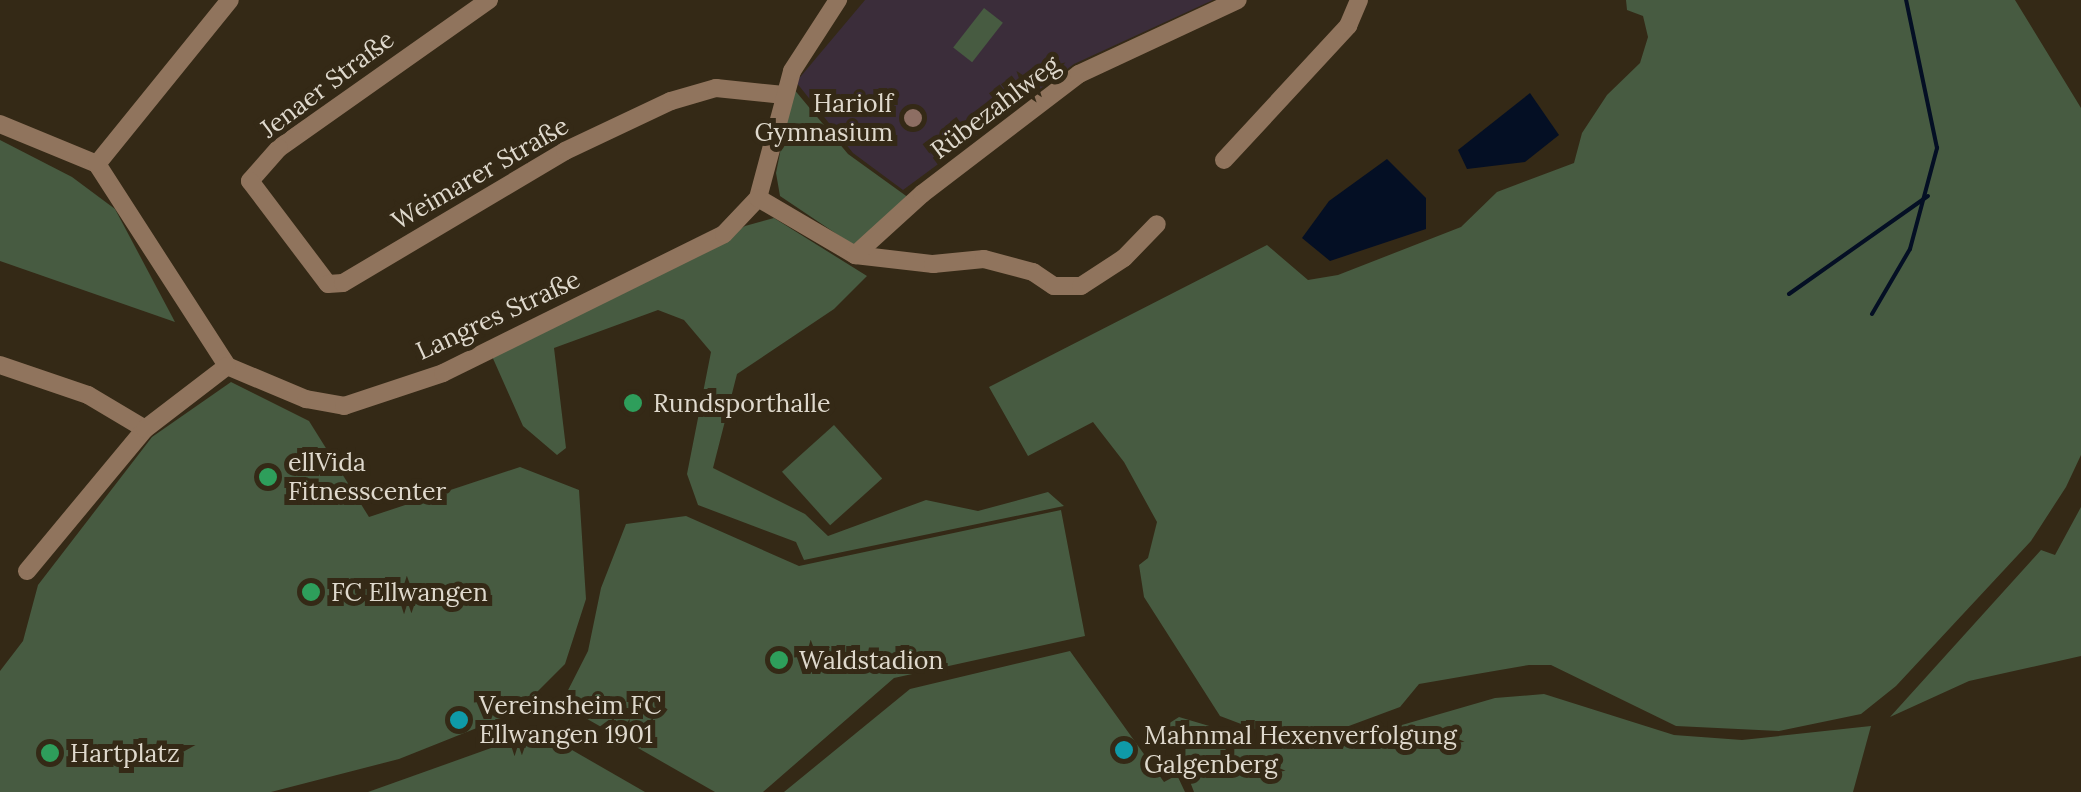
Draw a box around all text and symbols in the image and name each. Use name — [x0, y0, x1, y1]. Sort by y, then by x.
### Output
street label: Jenaer Straße — [254, 24, 400, 144]
street label: Rübezahlweg — [925, 49, 1065, 165]
place label: Hariolf Gymnasium — [754, 89, 893, 148]
marker: Hariolf Gymnasium — [902, 107, 924, 129]
street label: Weimarer Straße — [386, 110, 574, 236]
street label: Langres Straße — [411, 264, 585, 366]
place label: Rundsporthalle — [653, 388, 831, 418]
marker: Rundsporthalle — [622, 392, 644, 414]
place label: ellVida Fitnesscenter — [288, 448, 446, 507]
marker: ellVida Fitnesscenter — [257, 466, 279, 488]
place label: FC Ellwangen — [331, 577, 488, 607]
marker: FC Ellwangen — [300, 581, 322, 603]
place label: Waldstadion — [799, 645, 943, 675]
marker: Waldstadion — [768, 649, 790, 671]
place label: Vereinsheim FC Ellwangen 1901 — [479, 691, 661, 750]
marker: Vereinsheim FC Ellwangen 1901 — [448, 709, 470, 731]
place label: Mahnmal Hexenverfolgung Galgenberg — [1144, 721, 1457, 780]
place label: Hartplatz — [70, 738, 180, 768]
marker: Mahnmal Hexenverfolgung Galgenberg — [1113, 739, 1135, 761]
marker: Hartplatz — [39, 742, 61, 764]

